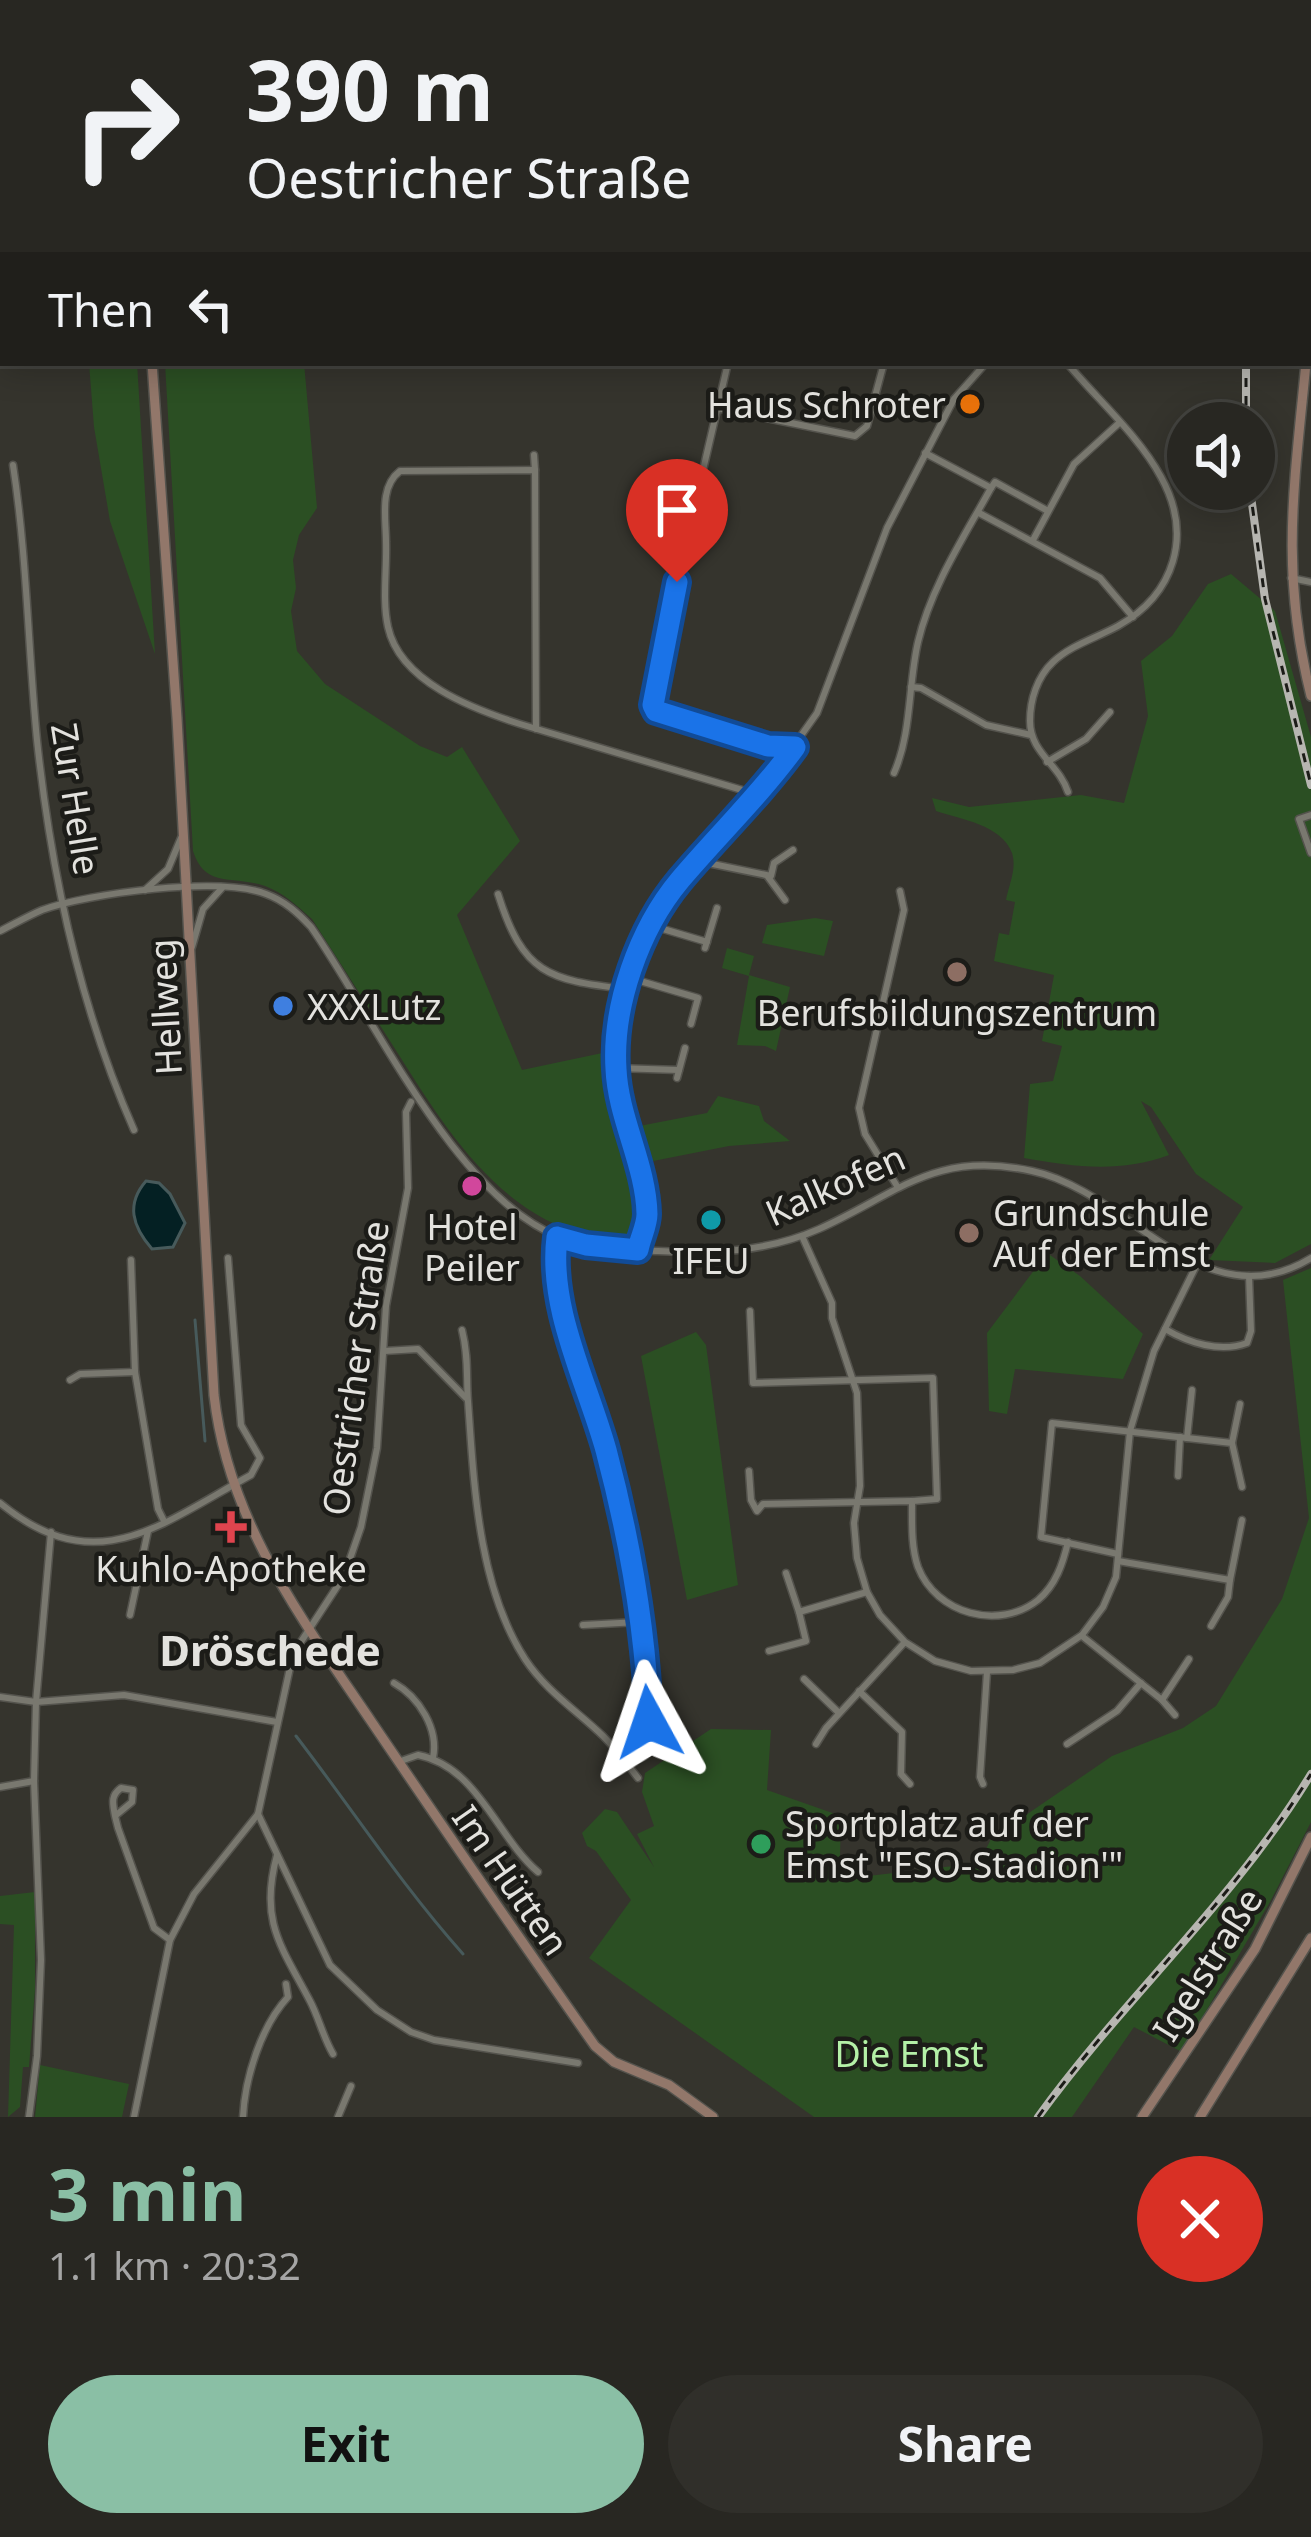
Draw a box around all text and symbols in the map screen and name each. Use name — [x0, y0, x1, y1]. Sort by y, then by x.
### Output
text: 390 m — [246, 31, 494, 146]
icon: right — [48, 48, 204, 204]
text: Oestricher Straße — [246, 140, 692, 214]
icon: left — [178, 276, 244, 342]
text: Then — [48, 279, 154, 340]
place label: Haus Schroter — [707, 380, 946, 429]
marker: Haus Schroter — [957, 391, 983, 417]
map controls — [1167, 402, 1275, 510]
button: sound — [1167, 402, 1275, 510]
pin — [626, 459, 728, 582]
icon: arrive — [644, 477, 710, 543]
street label: Zur Helle — [40, 720, 112, 878]
street label: Hellweg — [137, 938, 193, 1076]
marker: Berufsbildungszentrum — [944, 959, 970, 985]
place label: XXXLutz — [307, 982, 441, 1031]
place label: Berufsbildungszentrum — [757, 988, 1157, 1037]
marker: XXXLutz — [270, 993, 296, 1019]
street label: Kalkofen — [758, 1133, 912, 1237]
marker: Hotel Peiler — [459, 1173, 485, 1199]
place label: Grundschule Auf der Emst — [993, 1188, 1211, 1278]
place label: Hotel Peiler — [424, 1202, 520, 1292]
marker: IFEU — [698, 1207, 724, 1233]
street label: Oestricher Straße — [310, 1218, 400, 1518]
marker: Grundschule Auf der Emst — [956, 1220, 982, 1246]
place label: IFEU — [672, 1236, 750, 1285]
marker: Kuhlo-Apotheke — [218, 1514, 244, 1540]
place label: Kuhlo-Apotheke — [95, 1544, 367, 1593]
district label: Dröschede — [159, 1621, 381, 1678]
position arrow — [586, 1659, 712, 1785]
street label: Im Hütten — [441, 1795, 581, 1965]
place label: Sportplatz auf der Emst "ESO-Stadion'" — [785, 1799, 1123, 1889]
marker: Sportplatz auf der Emst "ESO-Stadion'" — [748, 1831, 774, 1857]
street label: Igelstraße — [1141, 1878, 1273, 2050]
park label: Die Emst — [834, 2029, 984, 2078]
text: 3 min — [48, 2144, 246, 2242]
button: close — [1137, 2156, 1263, 2282]
text: 1.1 km · 20:32 — [48, 2238, 301, 2291]
button: Exit — [48, 2375, 644, 2513]
button: Share — [668, 2375, 1263, 2513]

